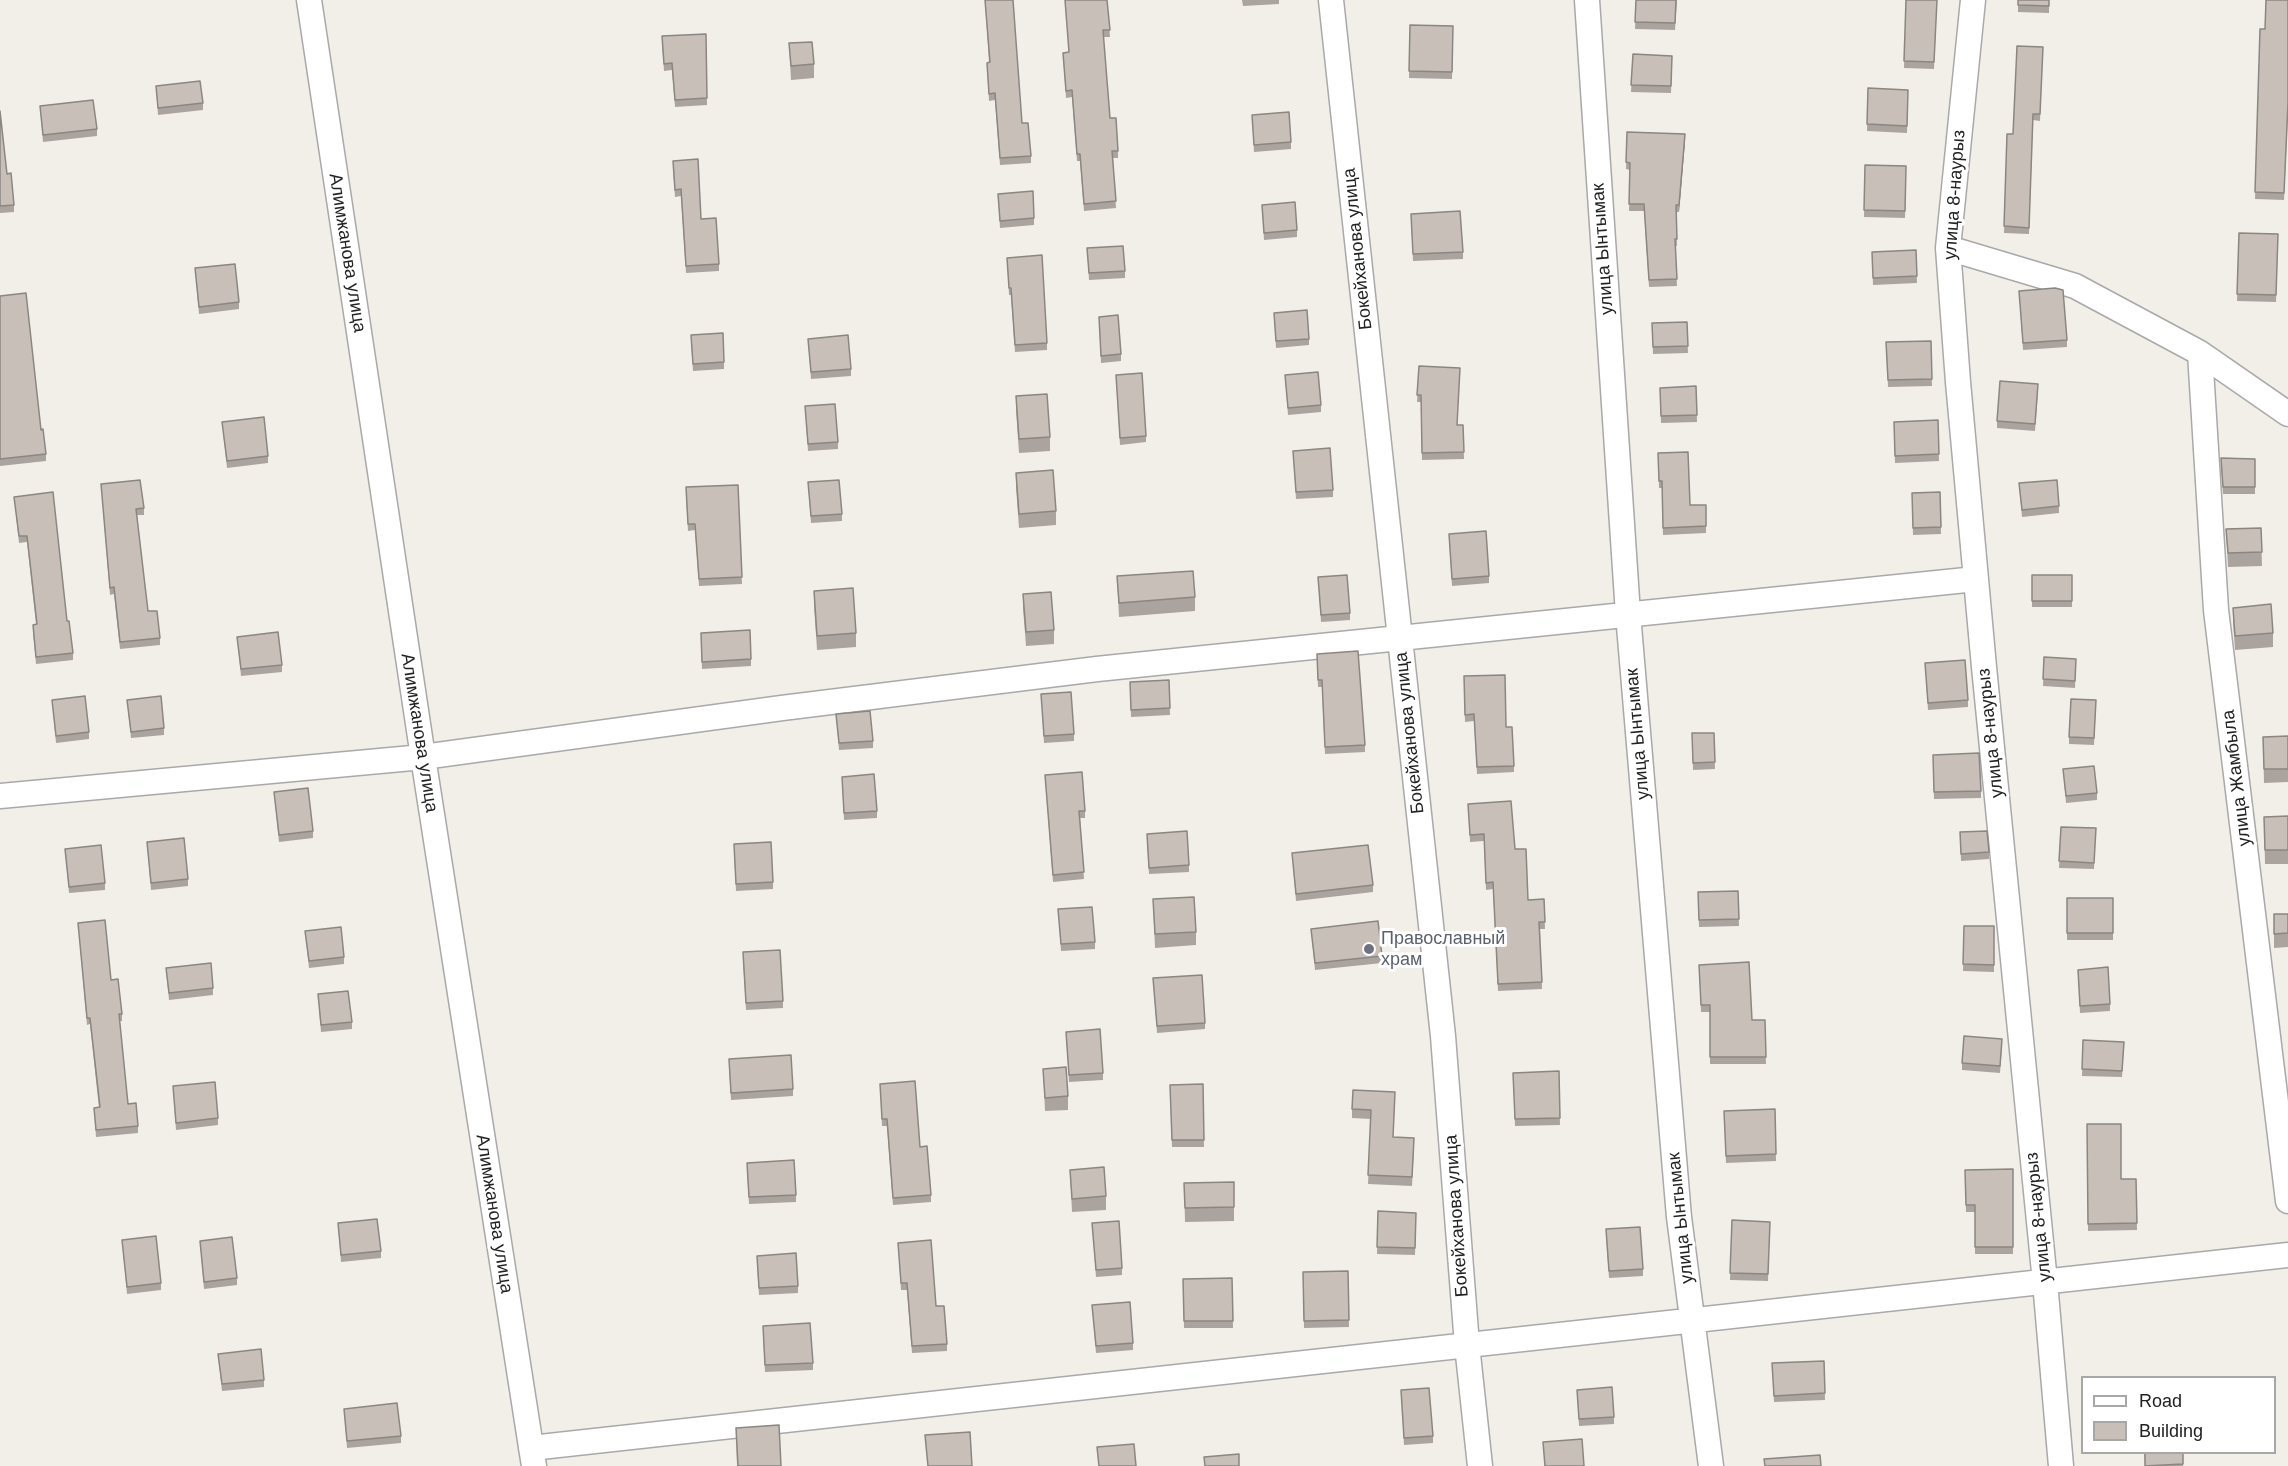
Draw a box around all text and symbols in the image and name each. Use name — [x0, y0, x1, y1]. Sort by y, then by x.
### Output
street label: улица 8-наурыз — [1940, 129, 1970, 261]
street label: Бокейханова улица — [1339, 167, 1377, 331]
street label: Алимжанова улица — [324, 172, 370, 334]
street label: улица Ынтымак — [1588, 183, 1618, 315]
street label: Бокейханова улица — [1391, 651, 1429, 815]
street label: Алимжанова улица — [396, 652, 442, 814]
street label: улица Ынтымак — [1621, 667, 1655, 801]
street label: улица 8-наурыз — [1973, 667, 2009, 799]
street label: улица Жамбыла — [2218, 709, 2256, 847]
place label: Православный храм — [1381, 928, 1505, 970]
marker: Православный храм — [1362, 942, 1376, 956]
street label: Алимжанова улица — [471, 1133, 517, 1295]
street label: Бокейханова улица — [1441, 1134, 1473, 1298]
street label: улица Ынтымак — [1663, 1151, 1699, 1285]
street label: улица 8-наурыз — [2021, 1151, 2057, 1283]
legend — [2081, 1376, 2276, 1454]
text: Road — [2139, 1391, 2182, 1411]
text: Building — [2139, 1421, 2203, 1441]

